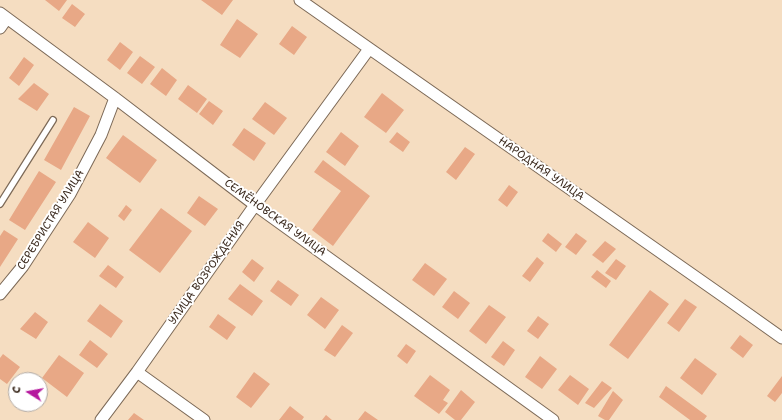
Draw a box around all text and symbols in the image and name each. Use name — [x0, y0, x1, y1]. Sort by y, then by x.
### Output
street label: НАРОДНАЯ УЛИЦА — [496, 134, 586, 204]
street label: СЕРЕБРИСТАЯ УЛИЦА — [15, 168, 87, 272]
street label: СЕМЁНОВСКАЯ УЛИЦА — [222, 177, 328, 259]
street label: УЛИЦА ВОЗРОЖДЕНИЯ — [166, 219, 248, 327]
north arrow — [8, 372, 48, 412]
text: С — [9, 385, 25, 395]

